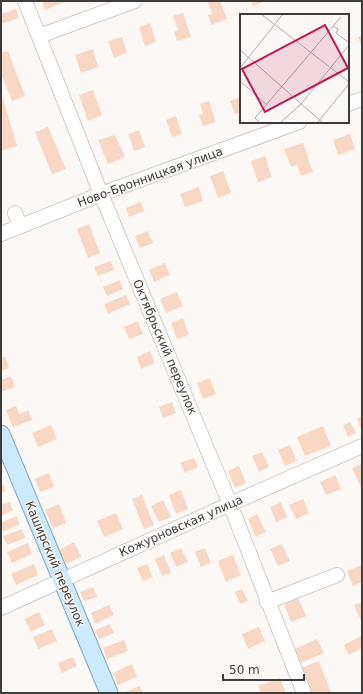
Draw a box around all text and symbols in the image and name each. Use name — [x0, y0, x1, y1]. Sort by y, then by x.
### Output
inset map — [240, 14, 349, 123]
street label: Ново-Бронницкая улица — [75, 144, 225, 210]
street label: Октябрьский переулок — [130, 277, 200, 417]
street label: Кожурновская улица — [117, 492, 245, 560]
street label: Каширский переулок — [22, 499, 88, 629]
scale bar — [223, 656, 304, 682]
text: 50 m — [229, 663, 260, 677]

